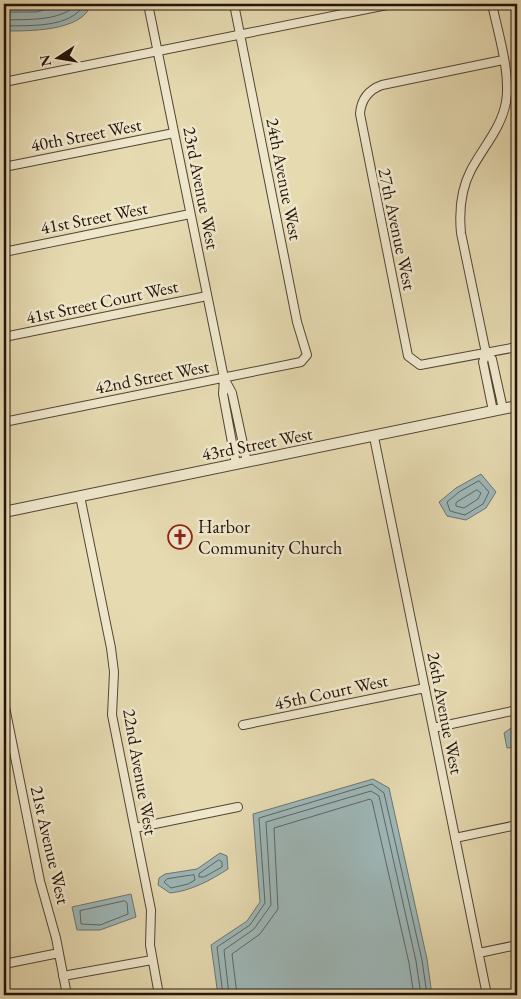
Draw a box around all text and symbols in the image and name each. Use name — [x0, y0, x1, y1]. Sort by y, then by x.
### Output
north arrow — [32, 32, 82, 82]
text: N — [35, 53, 55, 68]
street label: 40th Street West — [29, 112, 143, 156]
street label: 24th Avenue West — [261, 116, 308, 242]
street label: 23rd Avenue West — [178, 125, 225, 252]
street label: 27th Avenue West — [373, 166, 422, 292]
street label: 41st Street West — [38, 196, 150, 239]
street label: 41st Street Court West — [24, 274, 180, 329]
street label: 42nd Street West — [93, 354, 211, 399]
street label: 43rd Street West — [200, 421, 315, 466]
place label: Harbor Community Church — [198, 515, 342, 559]
church icon: Harbor Community Church — [167, 524, 193, 550]
street label: 26th Avenue West — [422, 650, 469, 776]
street label: 45th Court West — [272, 668, 390, 715]
street label: 22nd Avenue West — [118, 707, 163, 837]
street label: 21st Avenue West — [26, 783, 75, 907]

